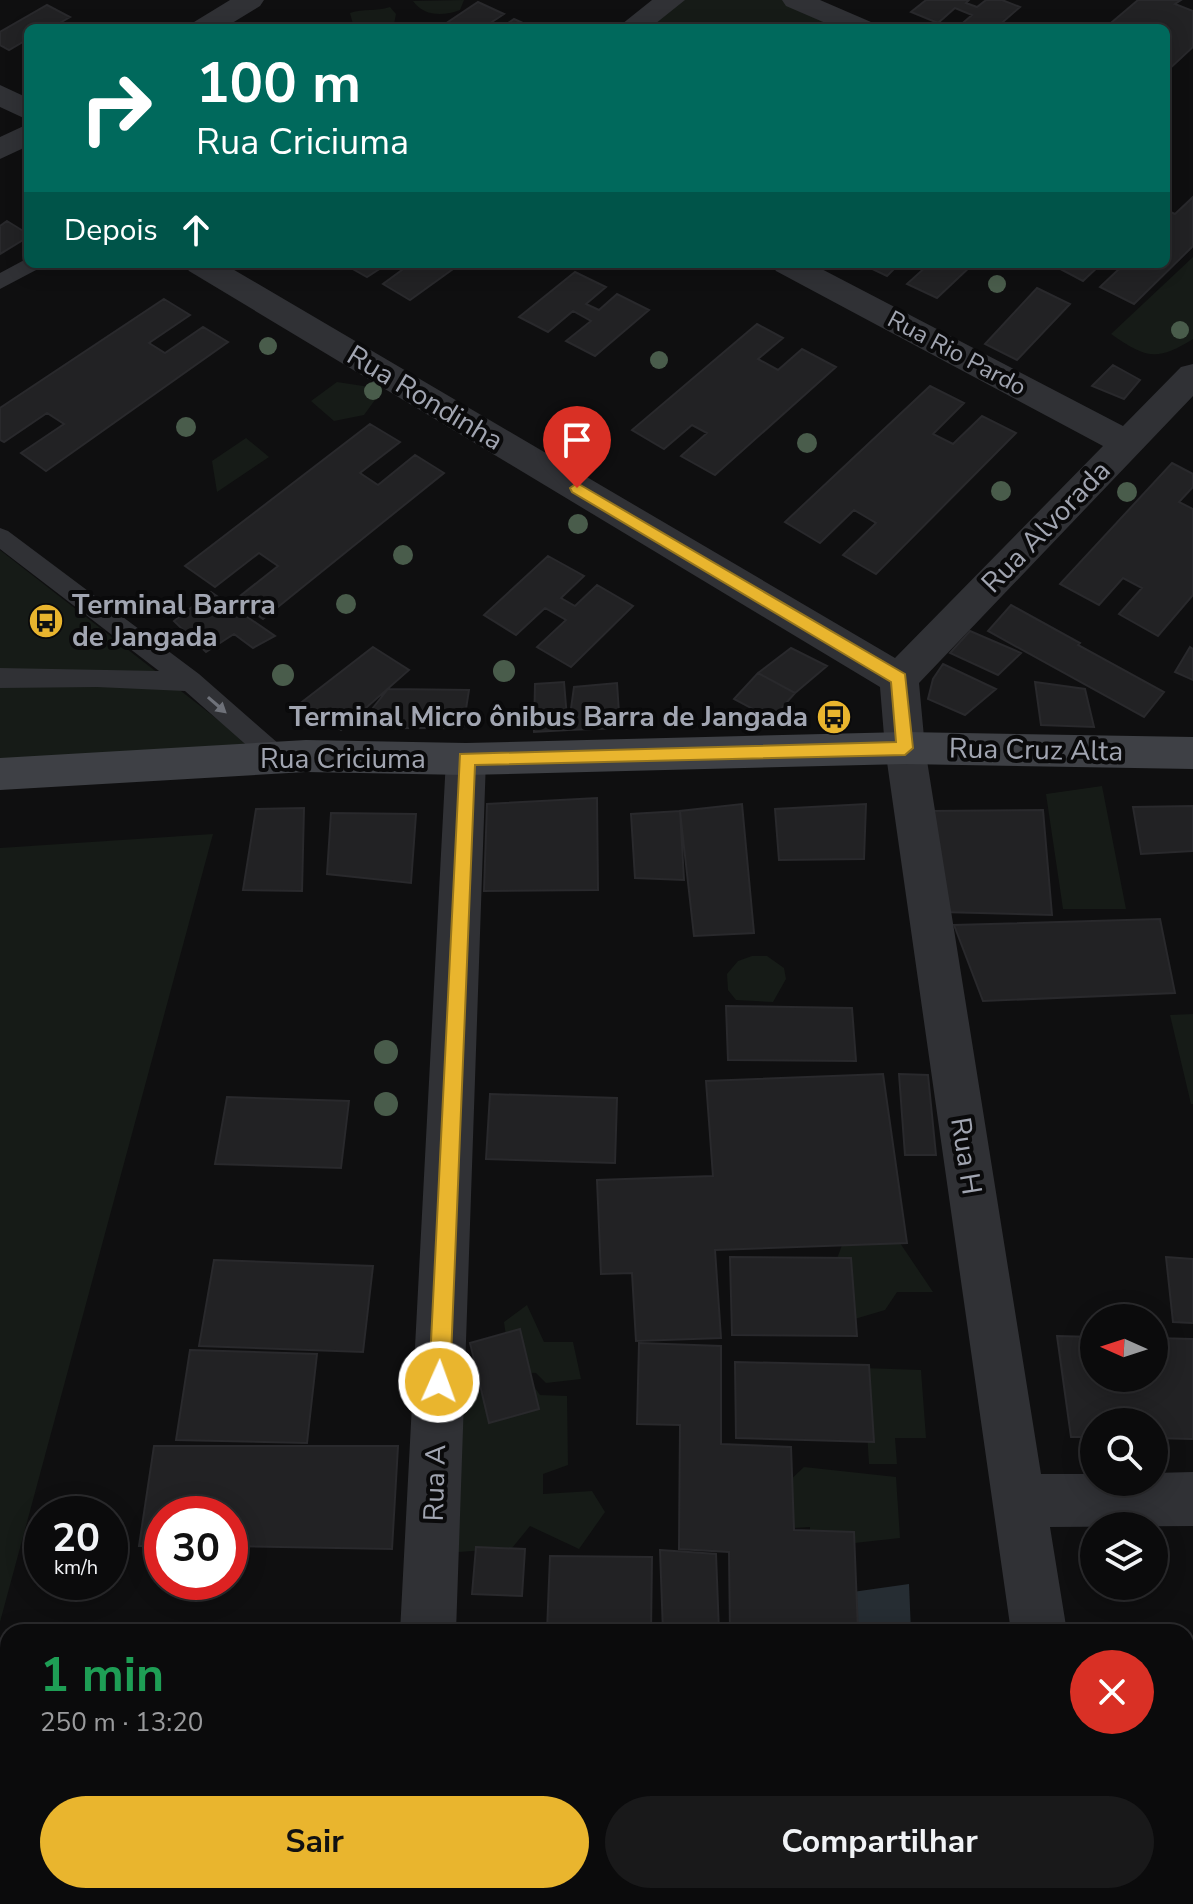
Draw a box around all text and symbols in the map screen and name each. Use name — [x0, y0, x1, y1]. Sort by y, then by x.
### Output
text: 100 m — [196, 45, 361, 122]
icon: right — [64, 56, 168, 160]
text: Rua Criciuma — [196, 118, 409, 167]
icon: ahead — [174, 208, 218, 252]
text: Depois — [64, 210, 158, 251]
street label: Rua Rio Pardo — [882, 303, 1032, 403]
street label: Rua Rondinha — [340, 336, 510, 460]
pin — [543, 406, 611, 488]
icon: arrive — [555, 418, 599, 462]
street label: Rua Alvorada — [973, 452, 1119, 602]
place label: Terminal Barrra de Jangada — [72, 586, 276, 656]
bus stop icon: Terminal Barrra de Jangada — [27, 602, 65, 640]
one-way arrow — [206, 696, 226, 713]
place label: Terminal Micro ônibus Barra de Jangada — [289, 698, 808, 736]
bus stop icon: Terminal Micro ônibus Barra de Jangada — [815, 698, 853, 736]
street label: Rua Cruz Alta — [949, 729, 1123, 771]
street label: Rua Criciuma — [260, 740, 426, 778]
street label: Rua H — [941, 1115, 991, 1197]
north arrow — [1080, 1304, 1168, 1392]
map controls — [1080, 1304, 1168, 1600]
position arrow — [397, 1340, 481, 1424]
button: search — [1080, 1408, 1168, 1496]
street label: Rua A — [415, 1444, 455, 1522]
speed limit sign: 30 — [144, 1496, 248, 1600]
text: 20 — [52, 1511, 100, 1565]
button: layers — [1080, 1512, 1168, 1600]
text: km/h — [54, 1554, 98, 1581]
text: 1 min — [40, 1642, 164, 1708]
button: close — [1070, 1650, 1154, 1734]
text: 250 m · 13:20 — [40, 1705, 203, 1740]
button: Sair — [40, 1796, 589, 1888]
button: Compartilhar — [605, 1796, 1154, 1888]

